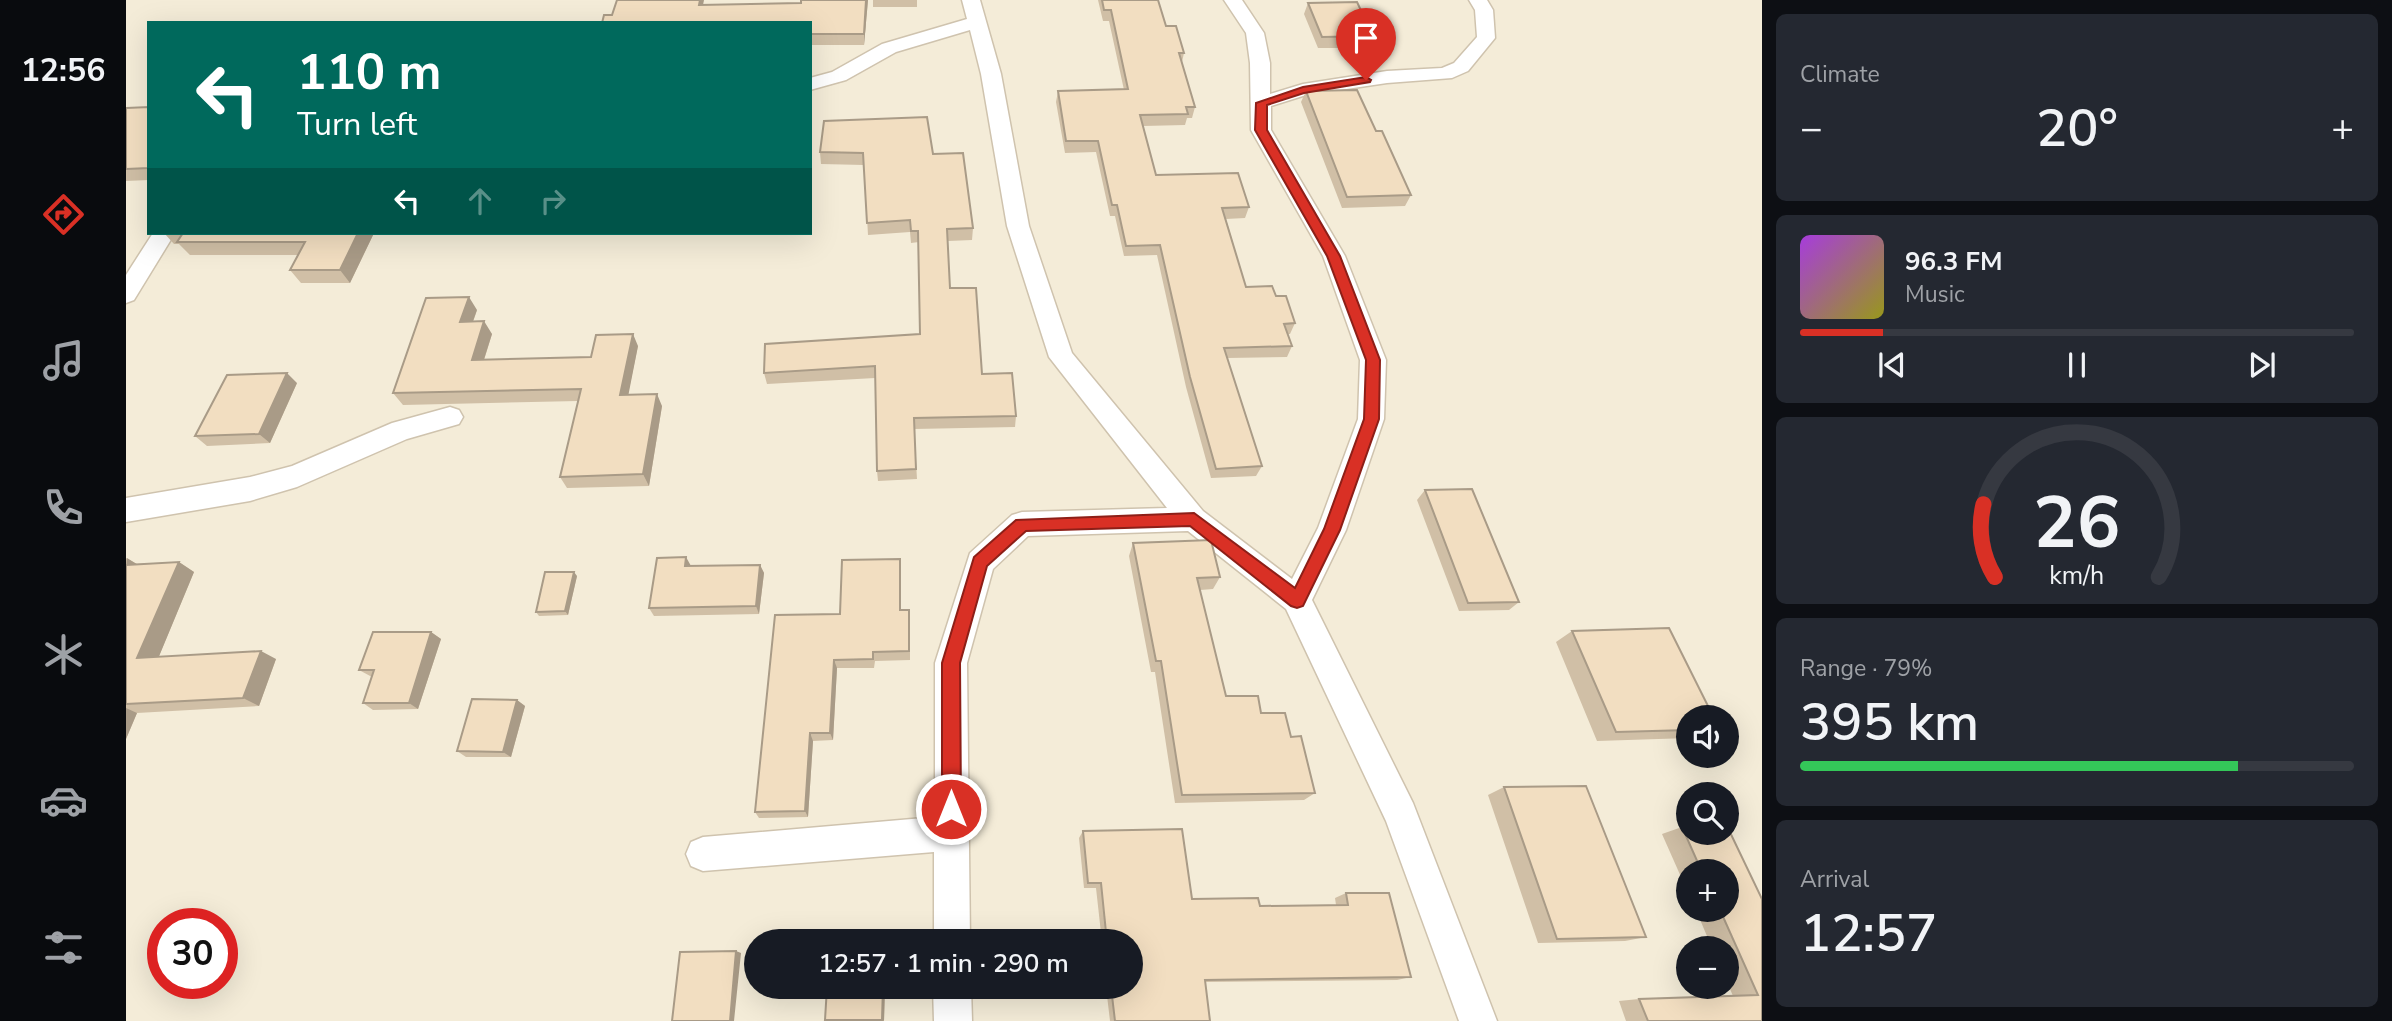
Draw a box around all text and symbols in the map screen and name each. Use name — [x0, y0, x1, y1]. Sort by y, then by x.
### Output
pin — [1336, 8, 1396, 80]
icon: arrive — [1347, 19, 1385, 57]
text: 110 m — [297, 39, 441, 106]
text: 12:56 — [21, 49, 105, 92]
icon: left — [182, 49, 273, 140]
text: Climate — [1800, 59, 1880, 90]
text: 20° — [2036, 93, 2118, 164]
text: Turn left — [297, 103, 417, 146]
text: − — [1800, 103, 1823, 154]
text: + — [2331, 103, 2354, 154]
icon: left — [388, 182, 426, 220]
icon: ahead — [461, 182, 499, 220]
icon: right — [534, 182, 572, 220]
icon: directions — [39, 190, 88, 239]
text: 96.3 FM — [1905, 244, 2002, 279]
text: Music — [1905, 279, 1965, 310]
icon: music — [39, 336, 88, 385]
icon: previous — [1873, 346, 1911, 384]
icon: pause — [2058, 346, 2096, 384]
icon: next — [2243, 346, 2281, 384]
text: 26 — [2033, 473, 2121, 573]
icon: phone — [39, 483, 88, 532]
text: km/h — [2049, 558, 2105, 592]
icon: climate — [39, 630, 88, 679]
text: Range · 79% — [1800, 653, 1932, 684]
text: 395 km — [1800, 687, 1979, 758]
map controls — [1676, 705, 1739, 999]
button: sound — [1676, 705, 1739, 768]
position arrow — [914, 772, 988, 846]
icon: car — [39, 776, 88, 825]
button: search — [1676, 782, 1739, 845]
button: + — [1676, 859, 1739, 922]
text: Arrival — [1800, 864, 1869, 895]
text: 12:57 — [1800, 898, 1937, 969]
speed limit sign: 30 — [147, 908, 238, 999]
icon: filters — [39, 923, 88, 972]
button: − — [1676, 936, 1739, 999]
text: 12:57 · 1 min · 290 m — [818, 946, 1069, 981]

